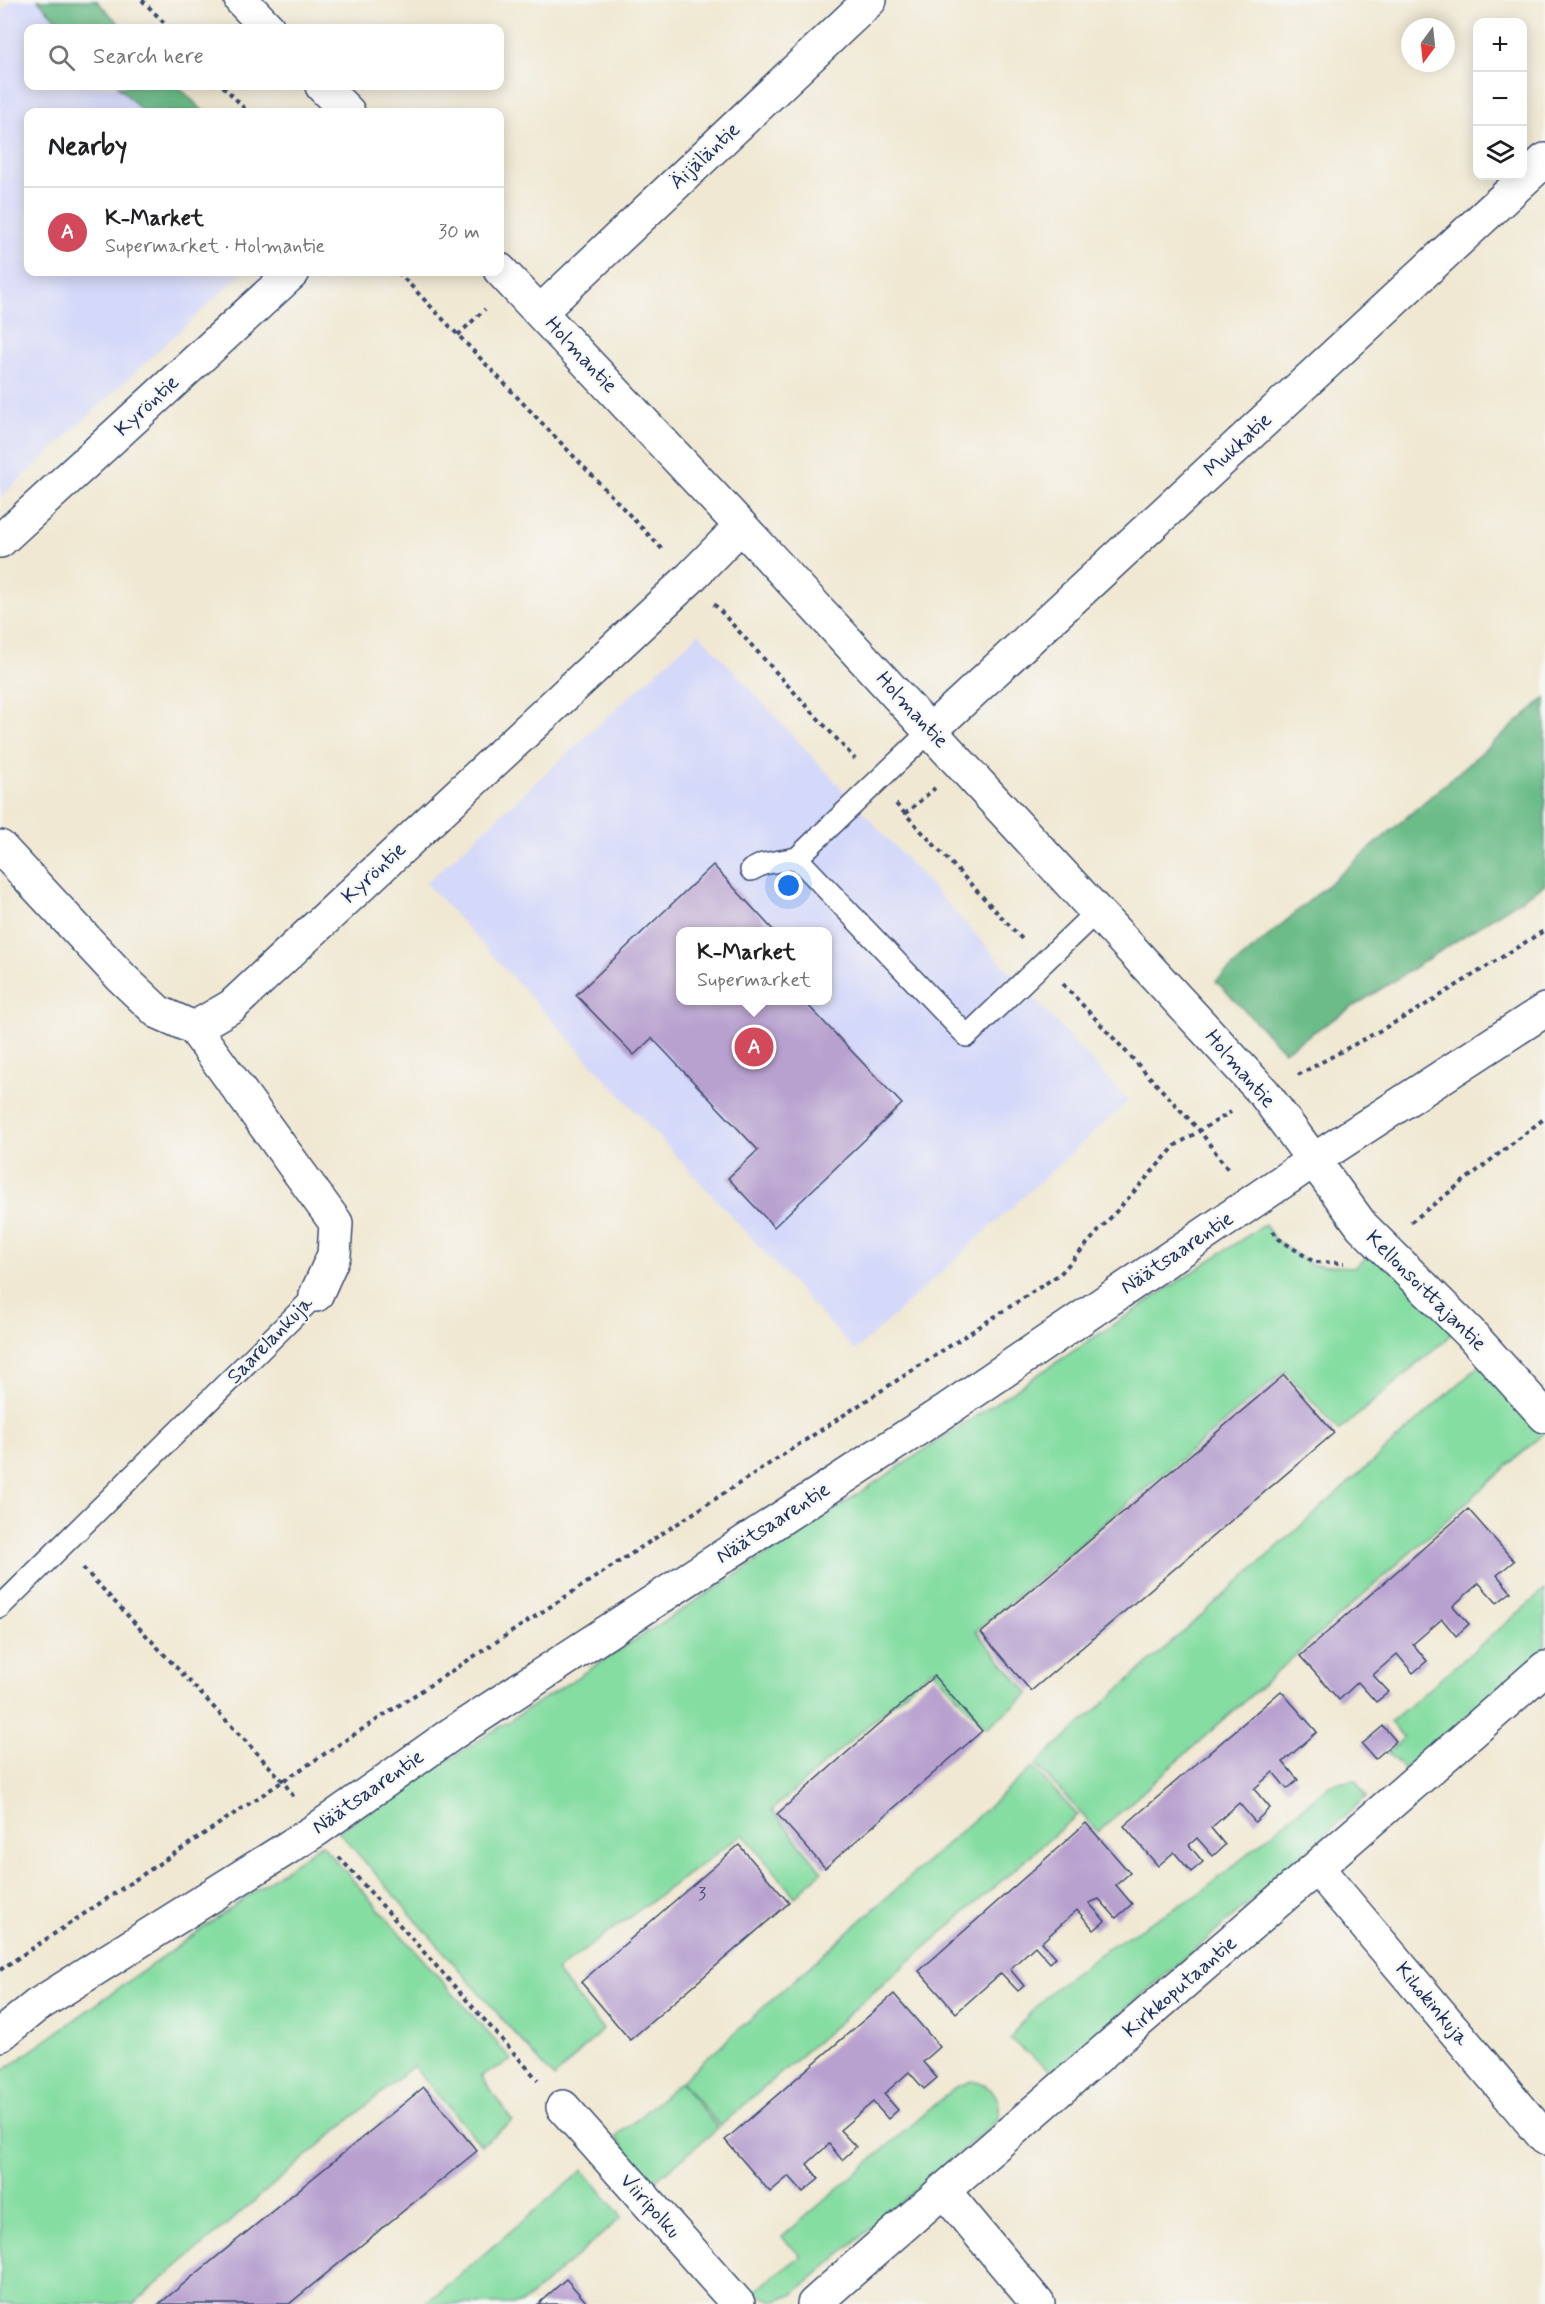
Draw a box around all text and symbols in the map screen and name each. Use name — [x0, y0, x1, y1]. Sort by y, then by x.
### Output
north arrow — [1401, 18, 1455, 72]
map controls — [1473, 18, 1527, 180]
button: + — [1473, 18, 1527, 72]
search box — [24, 24, 504, 90]
icon: search — [45, 41, 78, 74]
text: Search here — [93, 43, 204, 71]
button: − — [1473, 72, 1527, 126]
street label: Äijäläntie — [664, 116, 746, 196]
button: layers — [1473, 126, 1527, 180]
text: Nearby — [48, 130, 127, 164]
text: K-Market — [105, 205, 204, 233]
text: A — [61, 219, 74, 246]
text: 30 m — [438, 219, 480, 246]
text: Supermarket · Holmantie — [105, 233, 325, 260]
street label: Holmantie — [538, 311, 624, 399]
street label: Kyröntie — [109, 369, 185, 443]
street label: Mukkatie — [1198, 406, 1278, 484]
street label: Holmantie — [869, 666, 955, 754]
street label: Kyröntie — [336, 836, 412, 910]
your location — [774, 871, 803, 900]
popup — [676, 927, 832, 1005]
text: K-Market — [697, 939, 796, 967]
text: Supermarket — [697, 967, 811, 994]
pin: A — [734, 1024, 774, 1070]
street label: Holmantie — [1198, 1024, 1282, 1114]
street label: Näätsaarentie — [1115, 1205, 1239, 1301]
street label: Kellonsoittajantie — [1359, 1224, 1493, 1358]
street label: Saarelankuja — [221, 1289, 320, 1390]
street label: Näätsaarentie — [711, 1476, 835, 1570]
street label: Näätsaarentie — [306, 1743, 430, 1841]
house number: 3 — [698, 1882, 706, 1906]
street label: Kirkkoputaantie — [1117, 1930, 1243, 2044]
street label: Kihokinkuja — [1389, 1956, 1476, 2052]
street label: Viiripolku — [613, 2167, 687, 2245]

